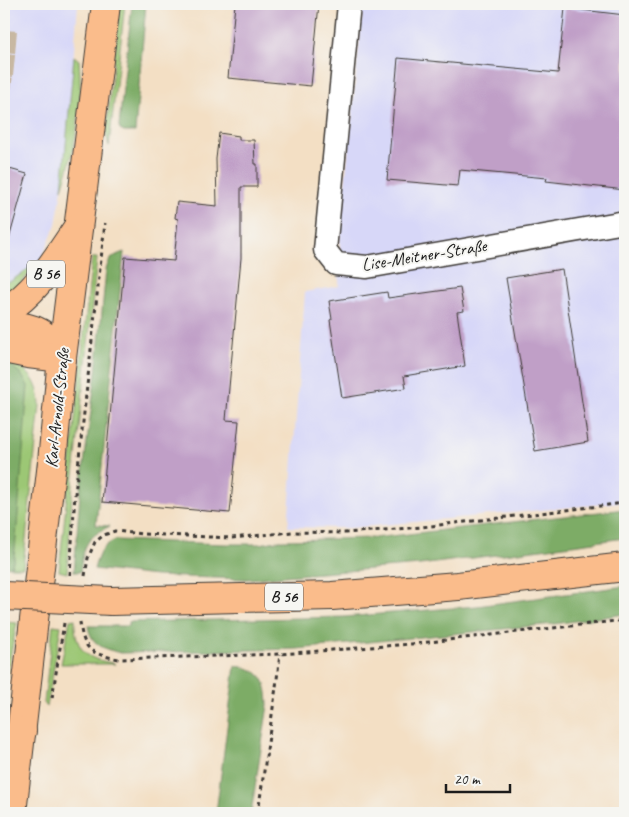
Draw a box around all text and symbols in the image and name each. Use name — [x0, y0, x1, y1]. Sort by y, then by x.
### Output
street label: Lise-Meitner-Straße — [360, 234, 489, 276]
road number: B 56 — [27, 260, 65, 288]
street label: Karl-Arnold-Straße — [40, 346, 74, 469]
road number: B 56 — [265, 584, 303, 610]
scale bar — [446, 762, 510, 794]
text: 20 m — [454, 770, 481, 789]

